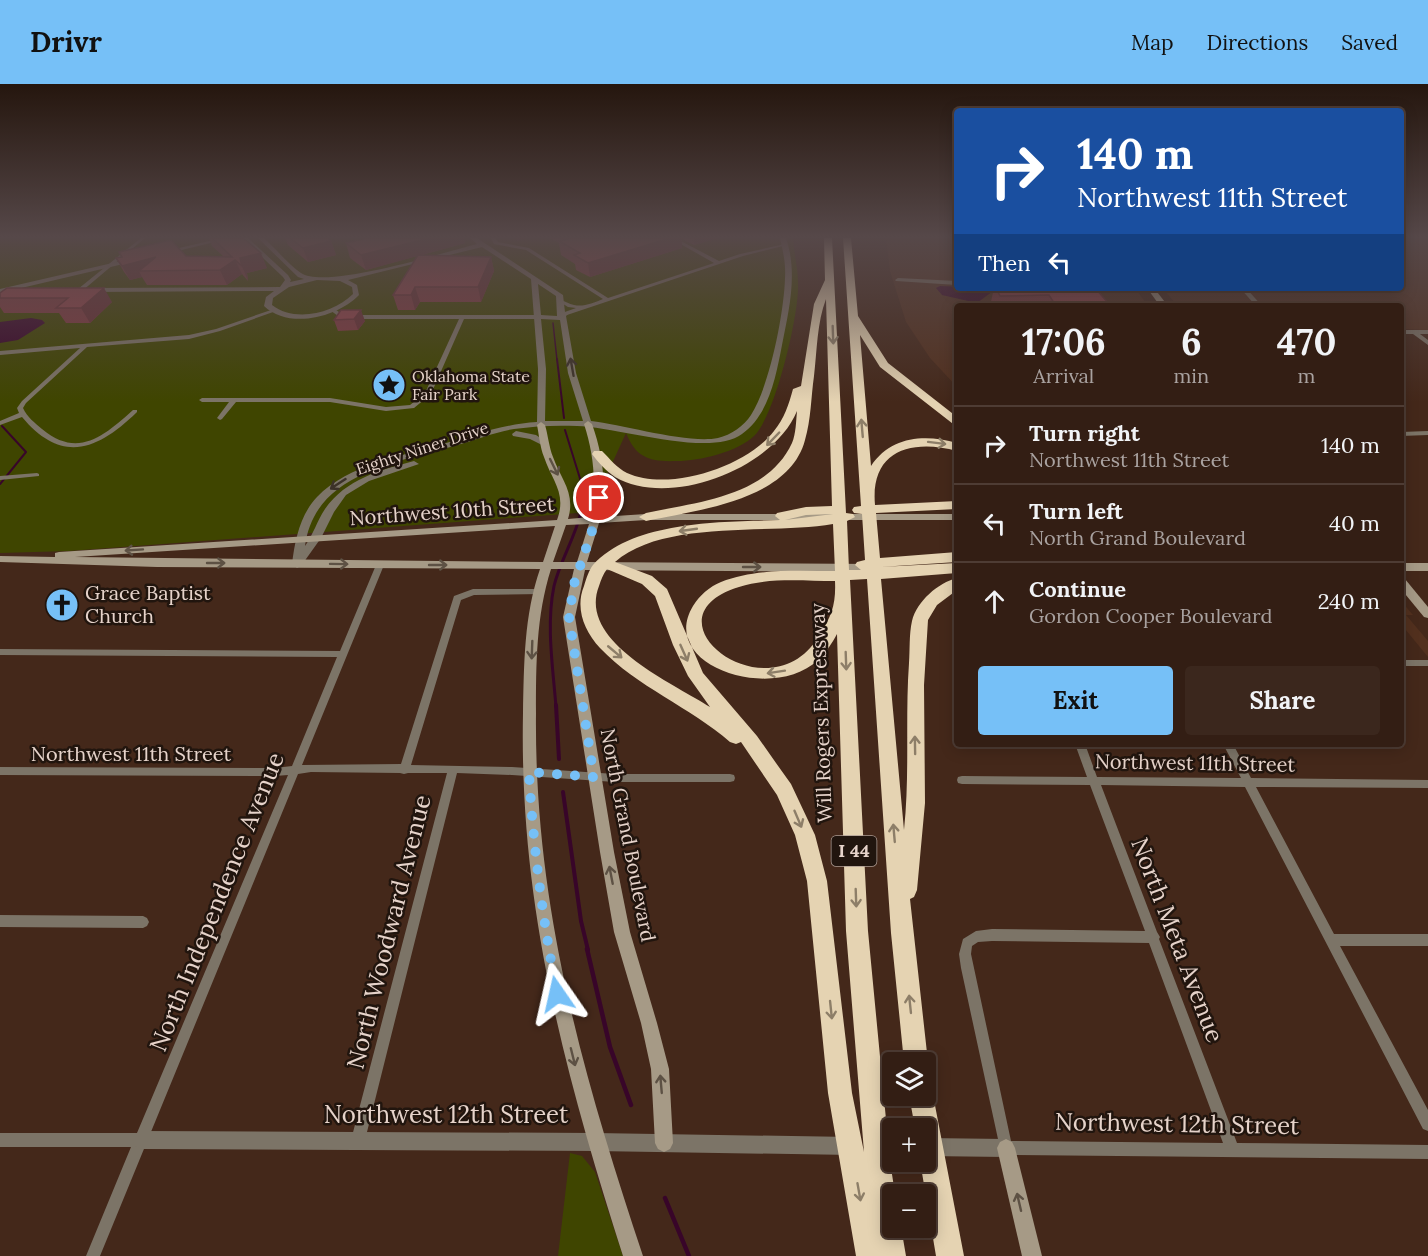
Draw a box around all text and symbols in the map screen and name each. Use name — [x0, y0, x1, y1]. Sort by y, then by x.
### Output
text: Drivr — [30, 24, 102, 60]
text: Map — [1131, 29, 1174, 56]
text: Directions — [1207, 29, 1308, 56]
text: Saved — [1341, 29, 1398, 56]
text: 140 m — [1077, 127, 1193, 181]
icon: right — [978, 132, 1056, 210]
text: Northwest 11th Street — [1077, 180, 1347, 214]
icon: left — [1043, 246, 1076, 279]
text: Then — [978, 249, 1031, 277]
text: 17:06 — [1022, 319, 1106, 365]
text: 6 — [1181, 319, 1202, 365]
text: 470 — [1277, 319, 1336, 365]
one-way arrow — [827, 324, 838, 344]
one-way arrow — [566, 358, 577, 378]
text: Arrival — [1033, 363, 1094, 388]
text: min — [1173, 363, 1209, 388]
text: m — [1298, 363, 1316, 388]
place label: Oklahoma State Fair Park — [412, 366, 530, 404]
place icon: Oklahoma State Fair Park — [371, 367, 407, 403]
street label: Eighty Niner Drive — [353, 417, 491, 479]
one-way arrow — [856, 418, 867, 438]
text: Turn right — [1029, 419, 1140, 447]
icon: right — [978, 429, 1011, 462]
one-way arrow — [766, 431, 780, 446]
text: 140 m — [1321, 431, 1380, 459]
one-way arrow — [927, 438, 947, 449]
text: Northwest 11th Street — [1029, 447, 1229, 472]
one-way arrow — [548, 458, 560, 476]
pin — [573, 472, 624, 523]
one-way arrow — [330, 478, 346, 490]
icon: arrive — [582, 481, 615, 514]
street label: Northwest 10th Street — [349, 491, 556, 530]
text: Turn left — [1029, 497, 1123, 525]
icon: left — [978, 507, 1011, 540]
text: 40 m — [1329, 509, 1380, 537]
one-way arrow — [679, 525, 699, 536]
text: North Grand Boulevard — [1029, 525, 1246, 550]
one-way arrow — [124, 545, 144, 556]
one-way arrow — [205, 557, 225, 569]
one-way arrow — [328, 558, 348, 570]
one-way arrow — [428, 559, 448, 571]
one-way arrow — [742, 561, 762, 573]
text: Continue — [1029, 575, 1126, 603]
place label: Grace Baptist Church — [85, 580, 211, 628]
icon: ahead — [978, 585, 1011, 618]
church icon: Grace Baptist Church — [44, 587, 80, 623]
text: 240 m — [1318, 587, 1380, 615]
street label: Will Rogers Expressway — [804, 602, 837, 823]
text: Gordon Cooper Boulevard — [1029, 603, 1273, 628]
one-way arrow — [526, 640, 537, 660]
one-way arrow — [679, 643, 690, 661]
one-way arrow — [607, 645, 623, 658]
one-way arrow — [841, 650, 852, 670]
one-way arrow — [767, 666, 786, 677]
button: Exit — [978, 666, 1173, 735]
button: Share — [1185, 666, 1380, 735]
street label: North Grand Boulevard — [596, 726, 661, 944]
one-way arrow — [909, 735, 920, 755]
street label: Northwest 11th Street — [31, 741, 231, 766]
street label: North Independence Avenue — [142, 748, 291, 1056]
street label: Northwest 11th Street — [1095, 748, 1296, 777]
street label: North Woodward Avenue — [339, 792, 438, 1072]
one-way arrow — [793, 809, 804, 828]
one-way arrow — [888, 823, 899, 843]
street label: North Meta Avenue — [1124, 833, 1231, 1047]
road number: I 44 — [832, 836, 876, 866]
one-way arrow — [605, 866, 616, 885]
one-way arrow — [850, 887, 861, 907]
position arrow — [525, 962, 589, 1026]
one-way arrow — [904, 994, 915, 1014]
one-way arrow — [826, 1000, 837, 1020]
one-way arrow — [568, 1047, 580, 1066]
map controls — [882, 1052, 936, 1238]
button: layers — [882, 1052, 936, 1106]
one-way arrow — [655, 1075, 666, 1095]
street label: Northwest 12th Street — [324, 1099, 569, 1130]
street label: Northwest 12th Street — [1055, 1106, 1300, 1141]
button: + — [882, 1118, 936, 1172]
one-way arrow — [853, 1182, 864, 1201]
button: − — [882, 1184, 936, 1238]
one-way arrow — [1012, 1193, 1024, 1212]

